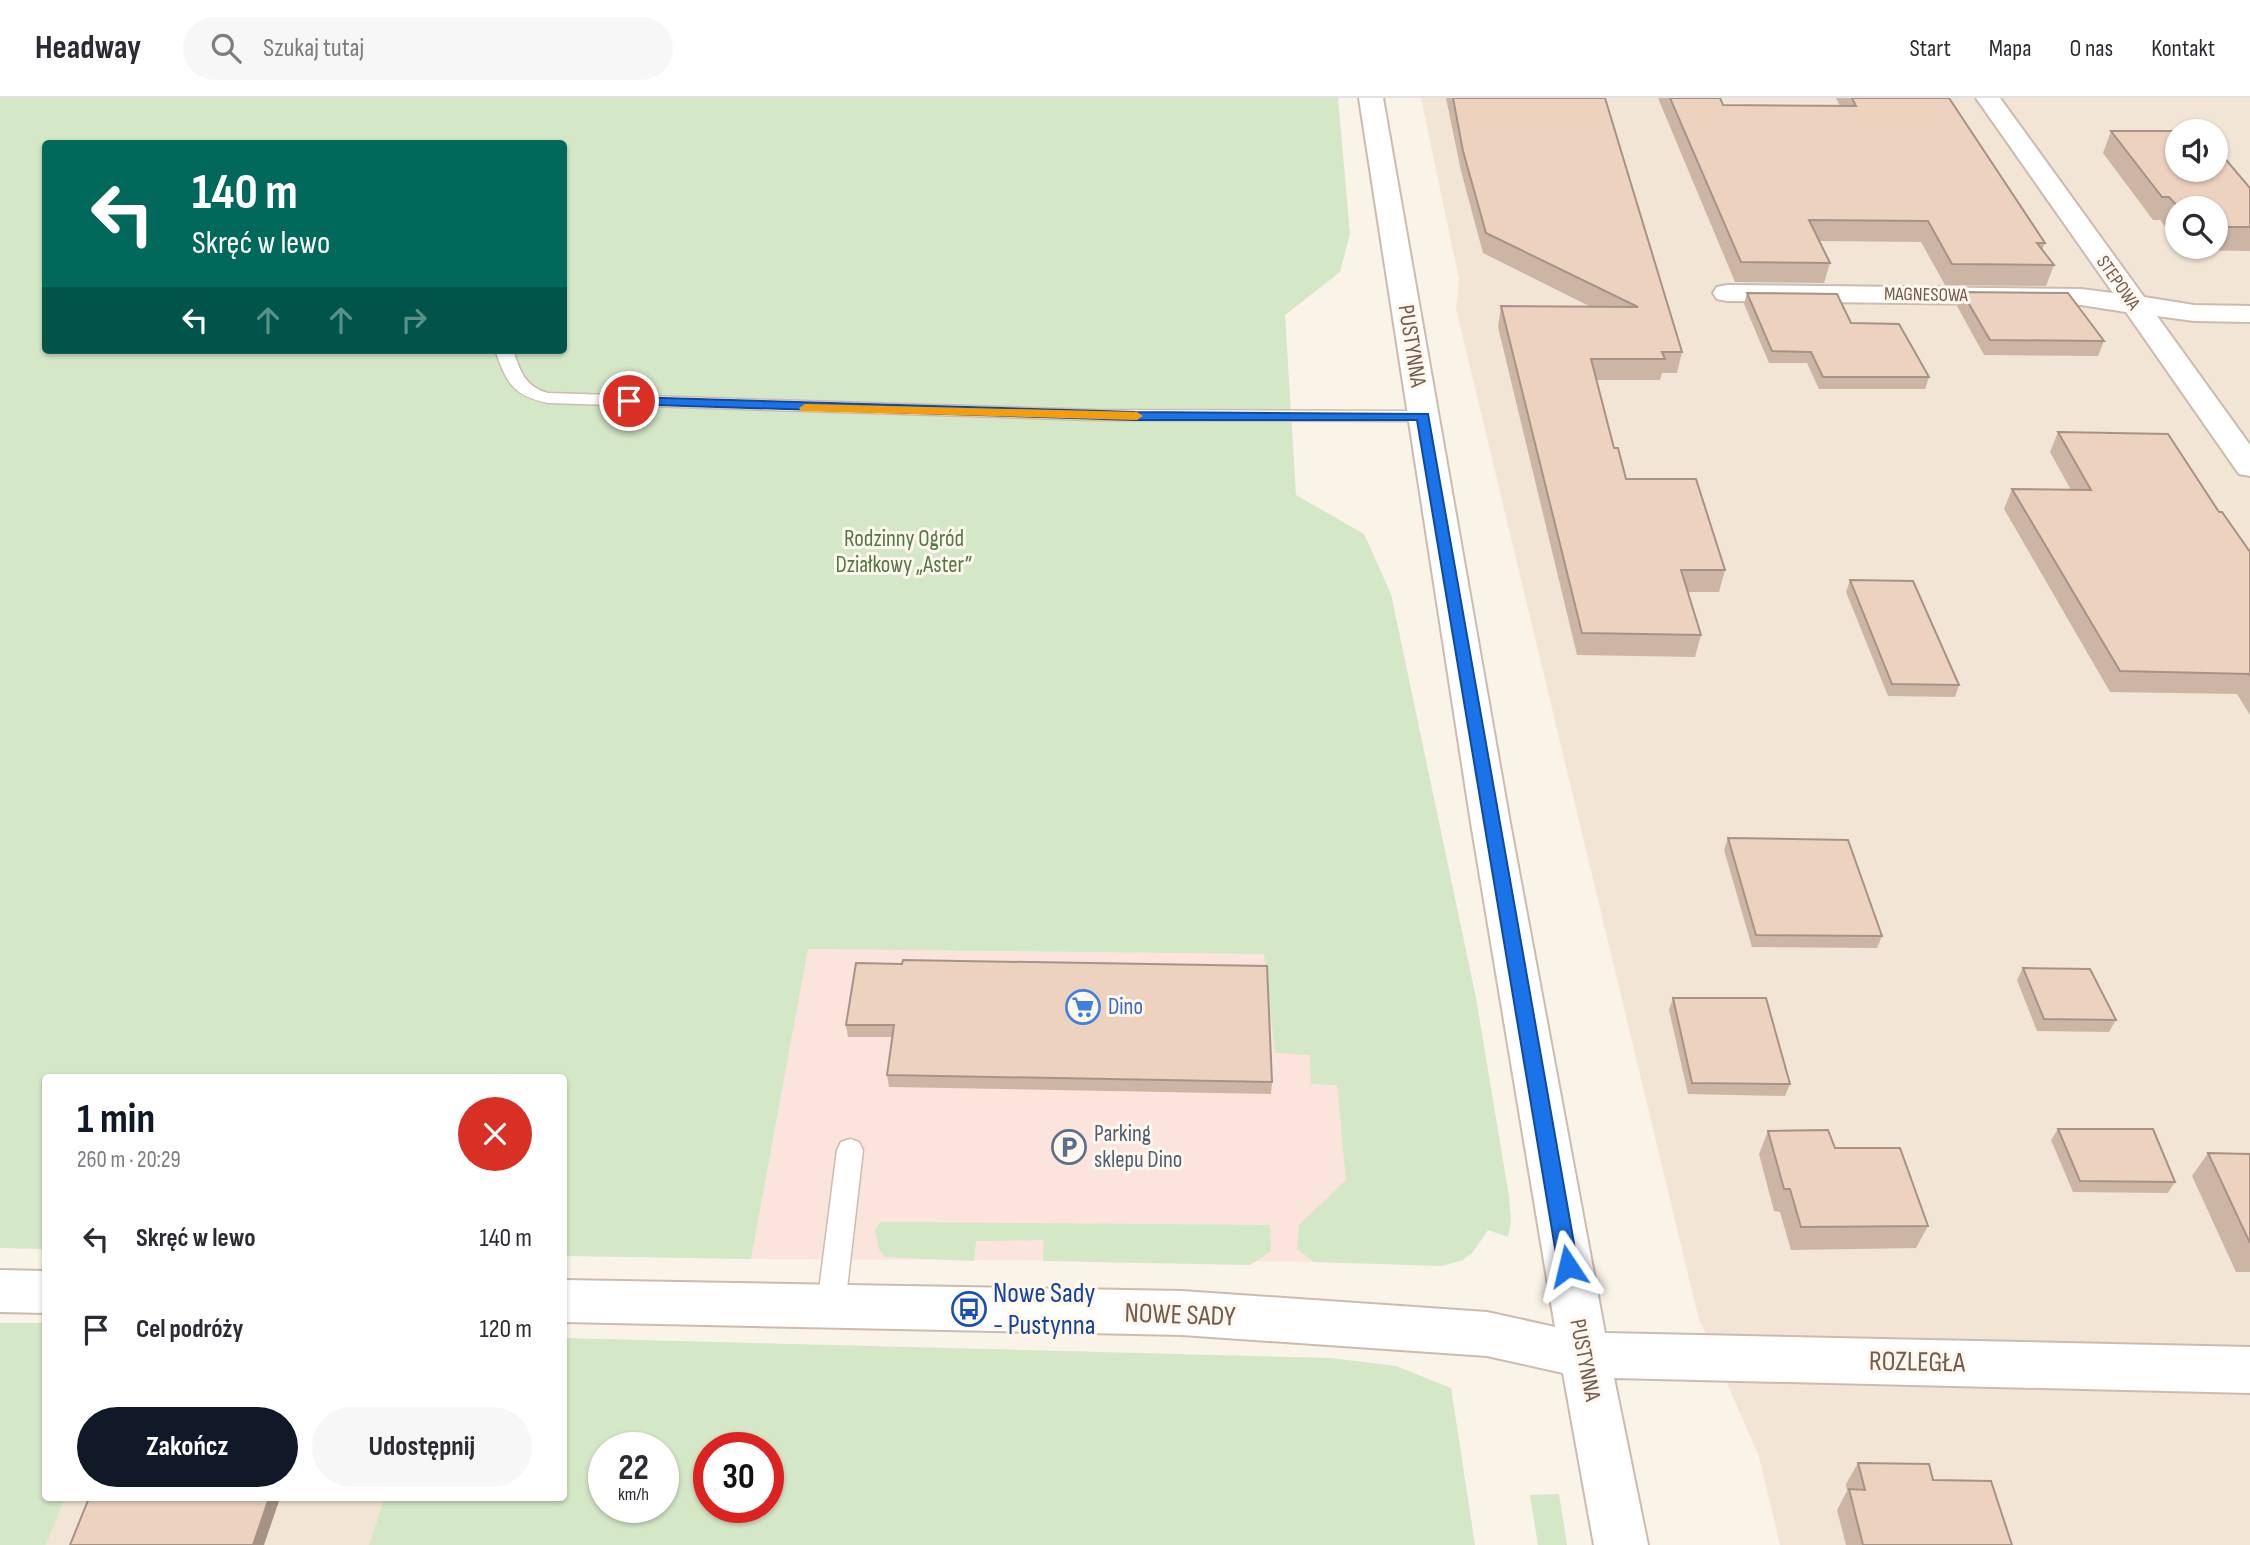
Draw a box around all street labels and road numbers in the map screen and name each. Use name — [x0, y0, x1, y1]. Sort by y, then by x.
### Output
street label: STEPOWA — [2091, 251, 2145, 315]
street label: MAGNESOWA — [1884, 283, 1969, 307]
street label: PUSTYNNA — [1392, 303, 1432, 389]
street label: NOWE SADY — [1124, 1297, 1236, 1333]
street label: PUSTYNNA — [1563, 1317, 1607, 1404]
street label: ROZLEGŁA — [1869, 1345, 1966, 1379]

